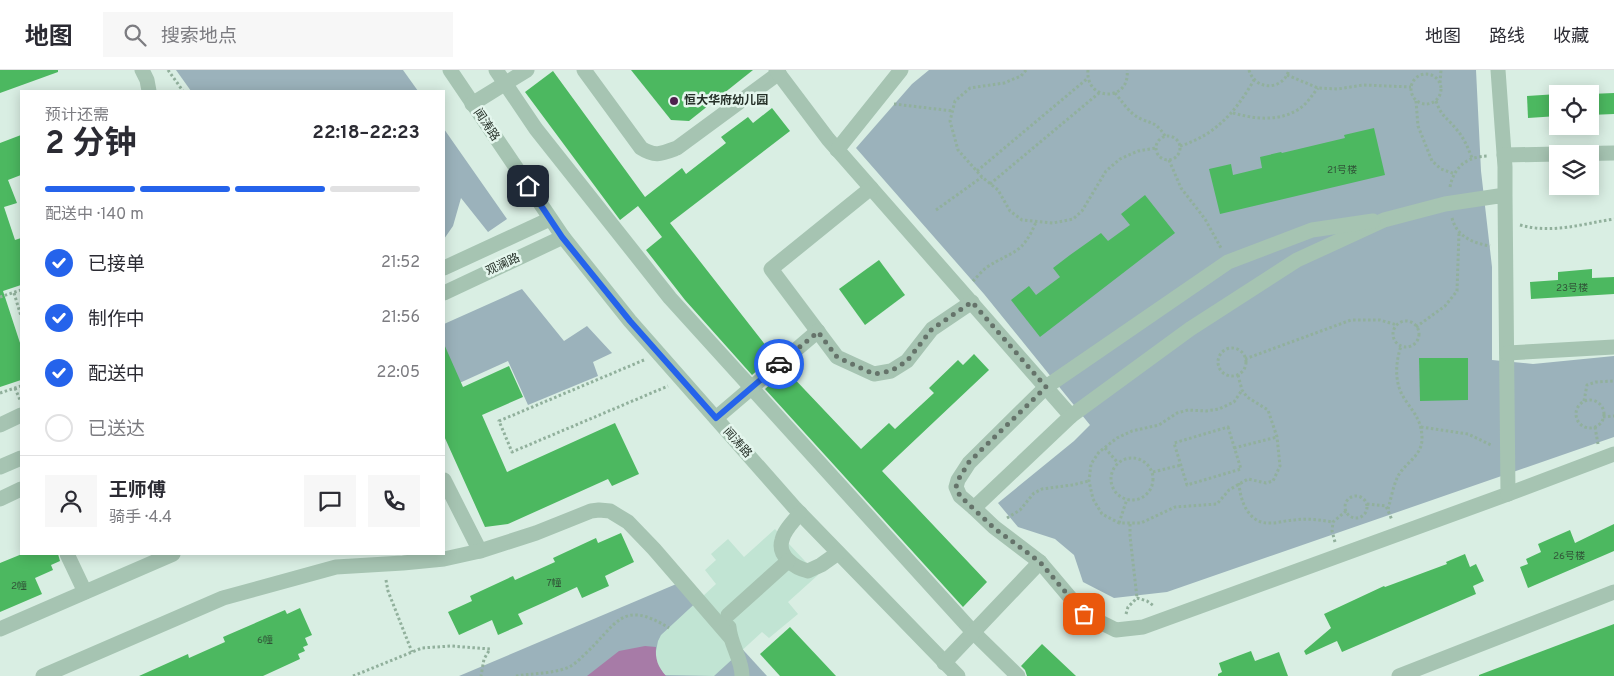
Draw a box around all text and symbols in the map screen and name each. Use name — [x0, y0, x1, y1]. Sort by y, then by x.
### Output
search box — [103, 12, 453, 57]
icon: search — [121, 21, 149, 49]
text: 地图 — [25, 23, 73, 53]
text: 搜索地点 — [161, 25, 237, 49]
text: 地图 — [1425, 26, 1461, 49]
text: 路线 — [1489, 26, 1525, 49]
text: 收藏 — [1553, 26, 1589, 49]
map controls — [1549, 85, 1599, 195]
button: locate — [1549, 85, 1599, 135]
place label: 恒大华府幼儿园 — [684, 93, 768, 109]
marker: 恒大华府幼儿园 — [668, 95, 680, 107]
text: 预计还需 — [45, 106, 109, 126]
street label: 闻涛路 — [469, 106, 503, 144]
text: 22:18–22:23 — [312, 121, 420, 145]
text: 2 分钟 — [45, 125, 137, 165]
button: layers — [1549, 145, 1599, 195]
house number: 21号楼 — [1327, 164, 1357, 177]
pin — [507, 165, 549, 207]
icon: home — [514, 172, 542, 200]
text: 配送中 · 140 m — [45, 205, 144, 225]
icon: check — [45, 249, 73, 277]
street label: 观澜路 — [483, 250, 523, 280]
text: 已接单 — [88, 253, 145, 277]
text: 21:52 — [381, 253, 420, 273]
house number: 23号楼 — [1556, 282, 1588, 295]
icon: check — [45, 304, 73, 332]
text: 制作中 — [88, 308, 145, 332]
text: 21:56 — [381, 308, 420, 328]
courier — [754, 339, 804, 389]
icon: car — [765, 350, 793, 378]
icon: check — [45, 359, 73, 387]
text: 配送中 — [88, 363, 145, 387]
text: 22:05 — [377, 363, 420, 383]
text: 已送达 — [88, 418, 145, 442]
street label: 闻涛路 — [719, 424, 755, 462]
button: person — [45, 475, 97, 527]
button: chat — [304, 475, 356, 527]
button: phone — [368, 475, 420, 527]
text: 王师傅 — [109, 479, 166, 503]
text: 骑手 · 4.4 — [109, 508, 172, 528]
house number: 26号楼 — [1553, 550, 1585, 563]
house number: 7幢 — [546, 577, 562, 590]
house number: 2幢 — [11, 580, 27, 593]
pin — [1063, 593, 1105, 635]
icon: bag — [1070, 600, 1098, 628]
house number: 6幢 — [257, 634, 273, 647]

